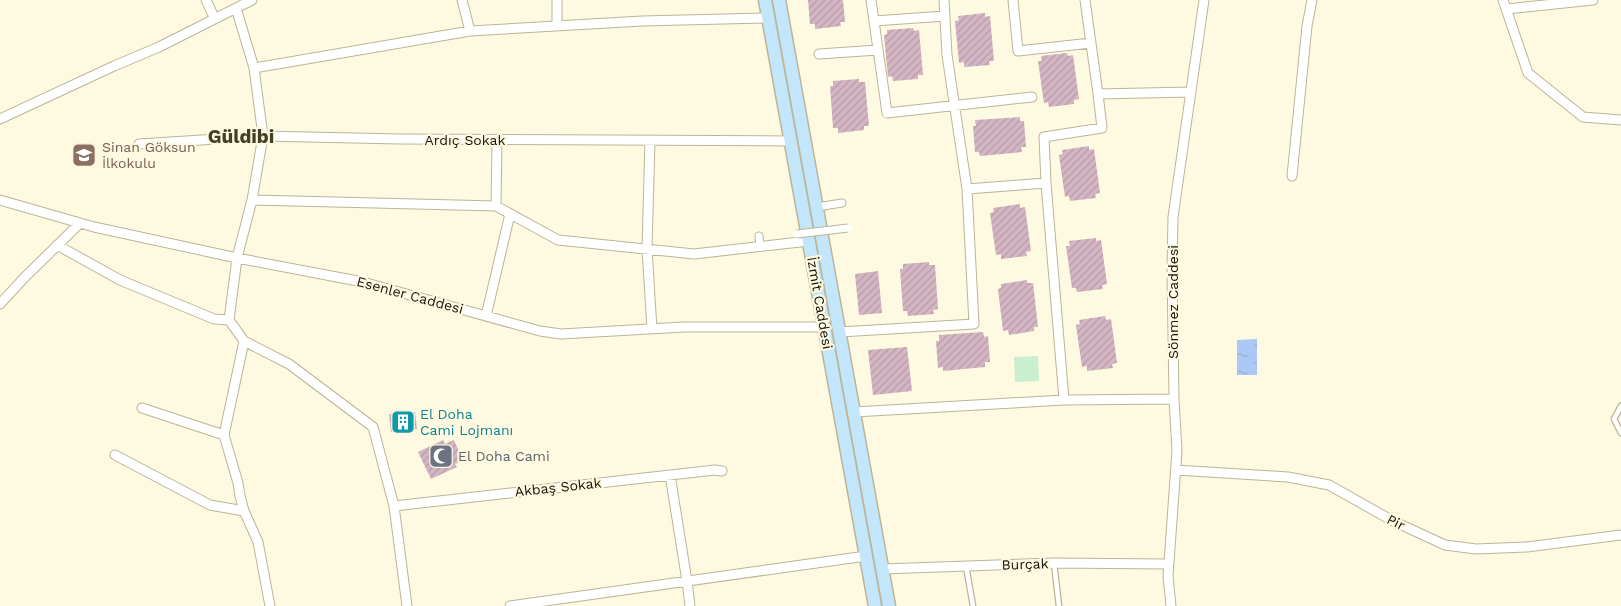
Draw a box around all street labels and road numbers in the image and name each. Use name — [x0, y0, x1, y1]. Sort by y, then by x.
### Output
street label: Ardıç Sokak — [425, 132, 505, 148]
street label: Sönmez Caddesi — [1165, 245, 1181, 359]
street label: İzmit Caddesi — [804, 256, 836, 350]
street label: Esenler Caddesi — [355, 273, 465, 317]
street label: Akbaş Sokak — [514, 474, 602, 500]
street label: Pir — [1384, 511, 1408, 533]
street label: Burçak — [1001, 555, 1049, 573]

